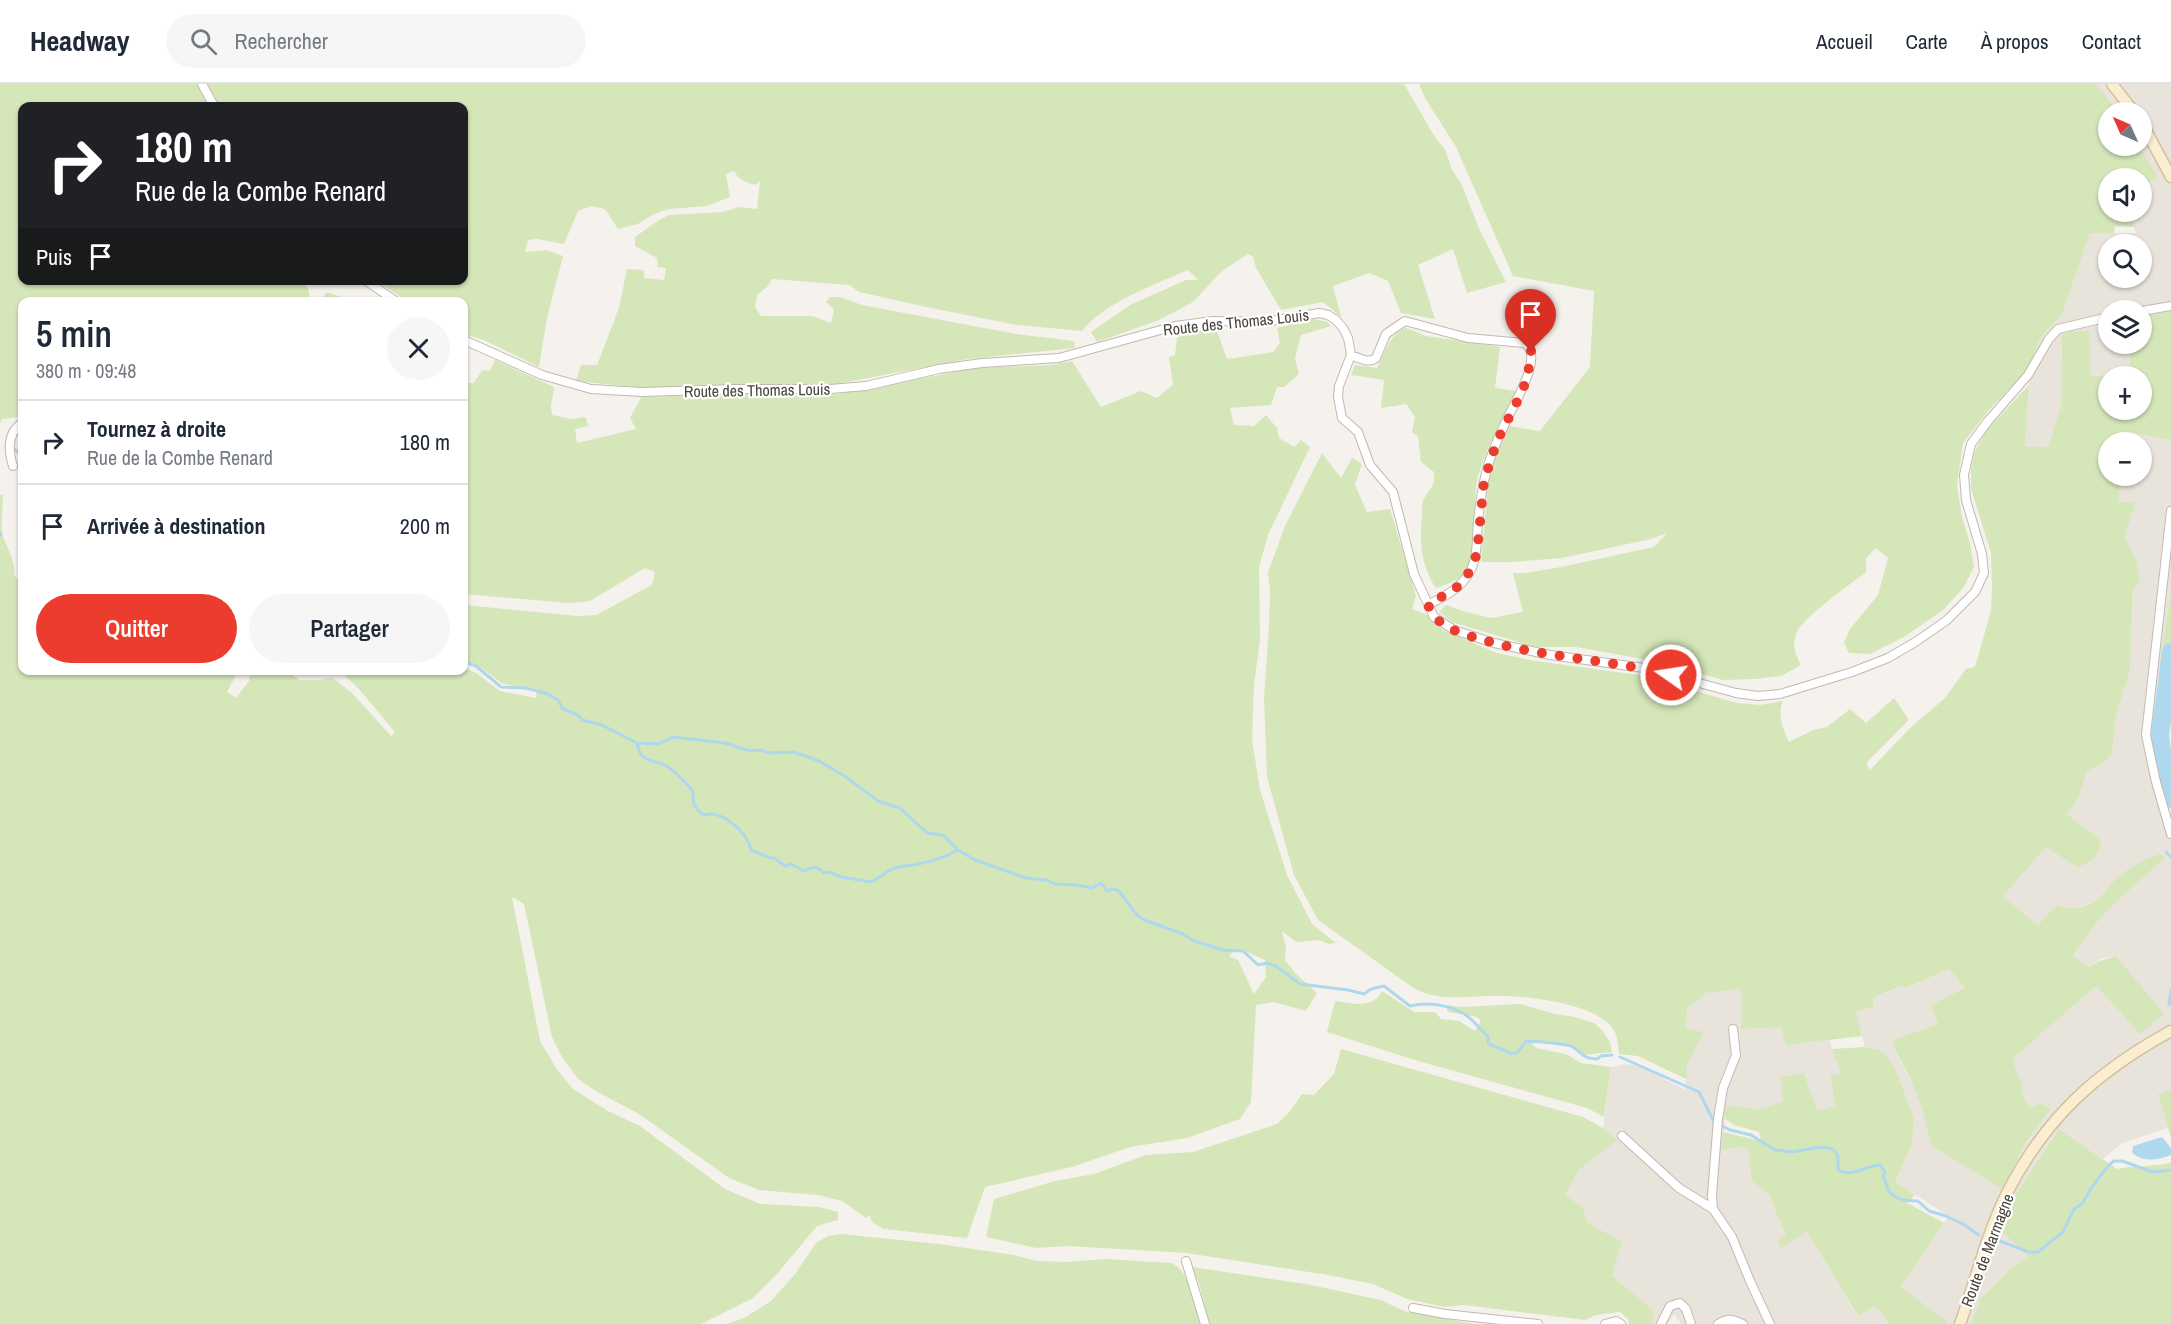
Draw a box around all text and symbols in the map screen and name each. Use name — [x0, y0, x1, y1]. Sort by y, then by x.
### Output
search box — [166, 14, 586, 68]
text: Headway — [30, 22, 130, 60]
icon: search — [187, 25, 220, 58]
text: Rechercher — [235, 26, 328, 56]
text: Accueil — [1816, 27, 1873, 56]
text: Carte — [1906, 27, 1948, 56]
text: À propos — [1981, 27, 2049, 56]
text: Contact — [2082, 27, 2141, 56]
north arrow — [2098, 102, 2152, 156]
map controls — [2098, 102, 2152, 486]
text: 180 m — [135, 119, 233, 175]
icon: right — [36, 126, 114, 204]
button: sound — [2098, 168, 2152, 222]
text: Rue de la Combe Renard — [135, 173, 386, 209]
button: search — [2098, 234, 2152, 288]
icon: arrive — [84, 240, 117, 273]
text: Puis — [36, 242, 72, 272]
pin — [1505, 289, 1556, 351]
icon: arrive — [1514, 298, 1547, 331]
button: layers — [2098, 300, 2152, 354]
street label: Route des Thomas Louis — [1162, 303, 1310, 341]
text: 5 min — [36, 310, 112, 358]
button: close — [387, 317, 450, 380]
text: 380 m · 09:48 — [36, 357, 136, 384]
button: + — [2098, 366, 2152, 420]
street label: Route des Thomas Louis — [684, 378, 830, 402]
text: Tournez à droite — [87, 414, 226, 444]
icon: right — [36, 426, 69, 459]
text: 180 m — [400, 427, 450, 457]
button: − — [2098, 432, 2152, 486]
text: Rue de la Combe Renard — [87, 444, 273, 471]
icon: arrive — [36, 510, 69, 543]
text: Arrivée à destination — [87, 511, 265, 541]
text: 200 m — [400, 511, 450, 541]
button: Quitter — [36, 594, 237, 663]
button: Partager — [249, 594, 450, 663]
position arrow — [1639, 643, 1703, 707]
street label: Route de Marmagne — [1955, 1190, 2019, 1310]

